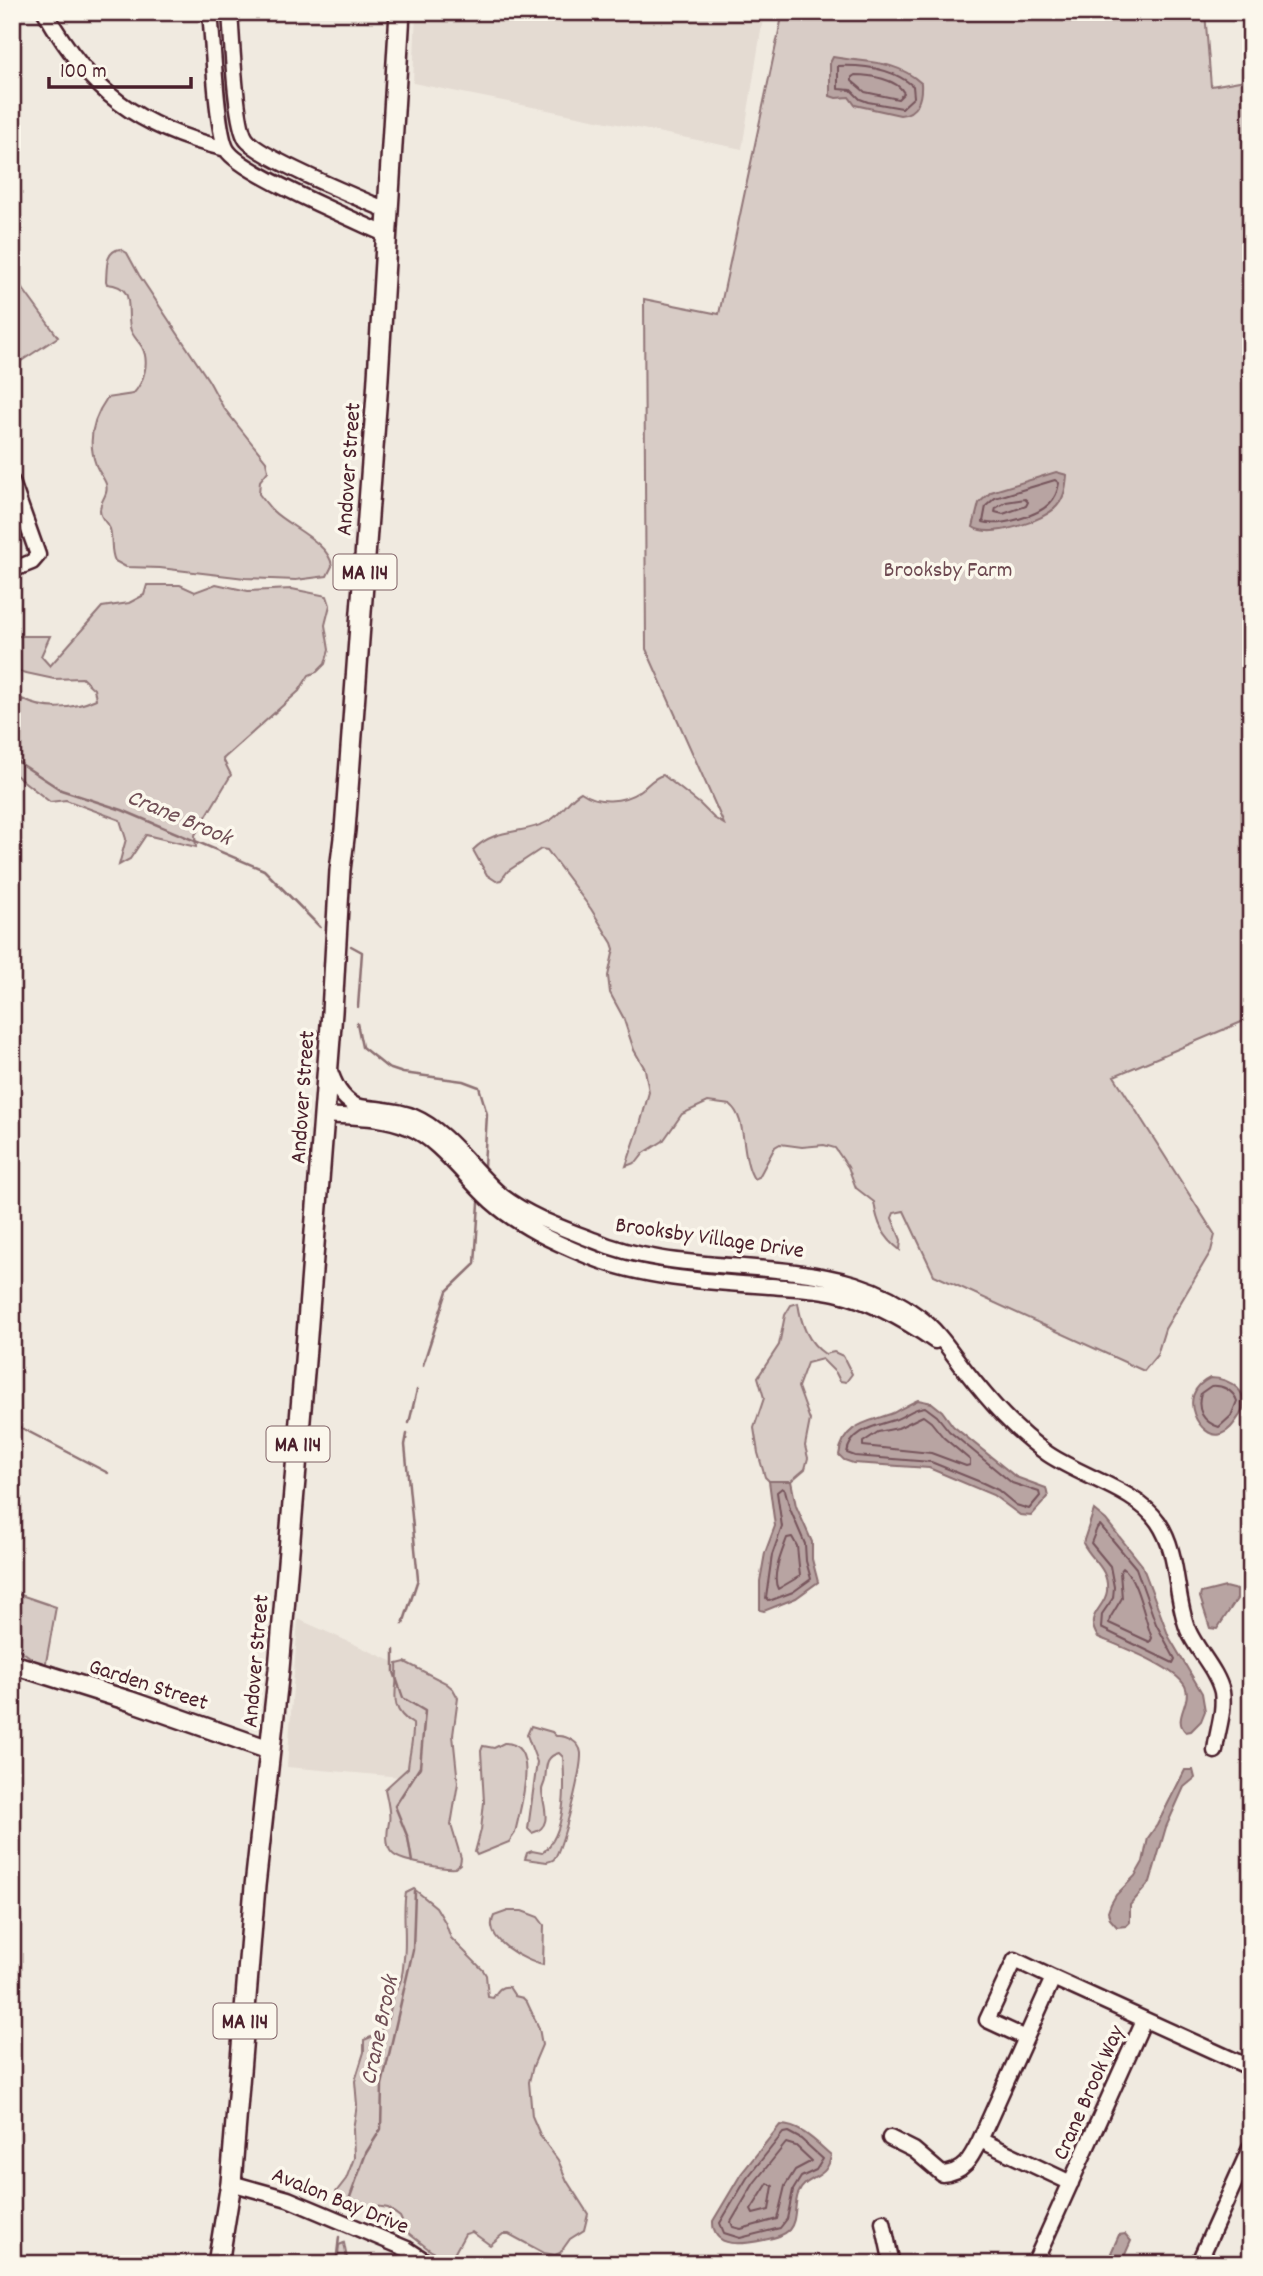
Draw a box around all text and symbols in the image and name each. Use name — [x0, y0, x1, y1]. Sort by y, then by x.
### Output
scale bar — [49, 46, 191, 90]
text: 100 m — [60, 58, 107, 88]
street label: Andover Street — [329, 401, 372, 537]
road number: MA 114 — [334, 554, 396, 590]
park label: Brooksby Farm — [884, 555, 1012, 588]
water label: Crane Brook — [121, 781, 238, 857]
street label: Andover Street — [283, 1029, 326, 1165]
street label: Brooksby Village Drive — [613, 1210, 806, 1269]
road number: MA 114 — [266, 1426, 330, 1462]
street label: Andover Street — [235, 1593, 280, 1729]
street label: Garden Street — [84, 1652, 212, 1721]
water label: Crane Brook — [353, 1971, 410, 2088]
road number: MA 114 — [214, 2004, 276, 2038]
street label: Crane Brook Way — [1046, 2020, 1135, 2166]
street label: Avalon Bay Drive — [266, 2160, 413, 2245]

